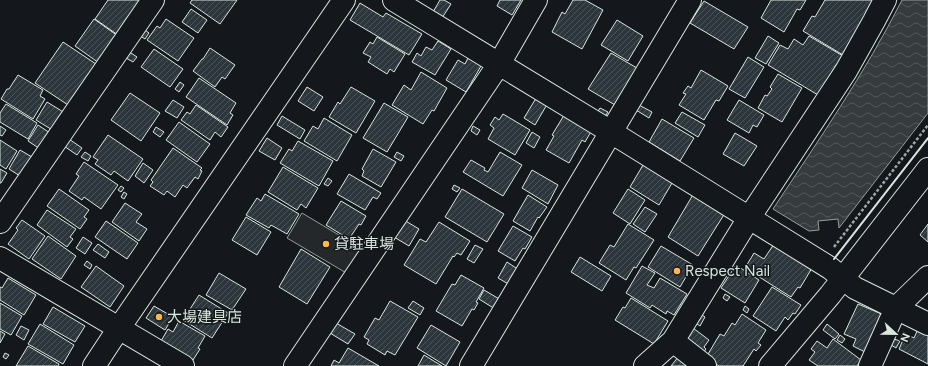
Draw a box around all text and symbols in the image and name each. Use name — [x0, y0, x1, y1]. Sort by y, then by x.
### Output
place label: 貸駐車場 — [334, 235, 394, 253]
marker: 貸駐車場 — [321, 239, 331, 249]
place label: Respect Nail — [685, 262, 770, 280]
marker: Respect Nail — [672, 266, 682, 276]
place label: 大場建具店 — [167, 308, 242, 326]
marker: 大場建具店 — [154, 312, 164, 322]
north arrow — [876, 314, 916, 354]
text: N — [897, 331, 912, 344]

